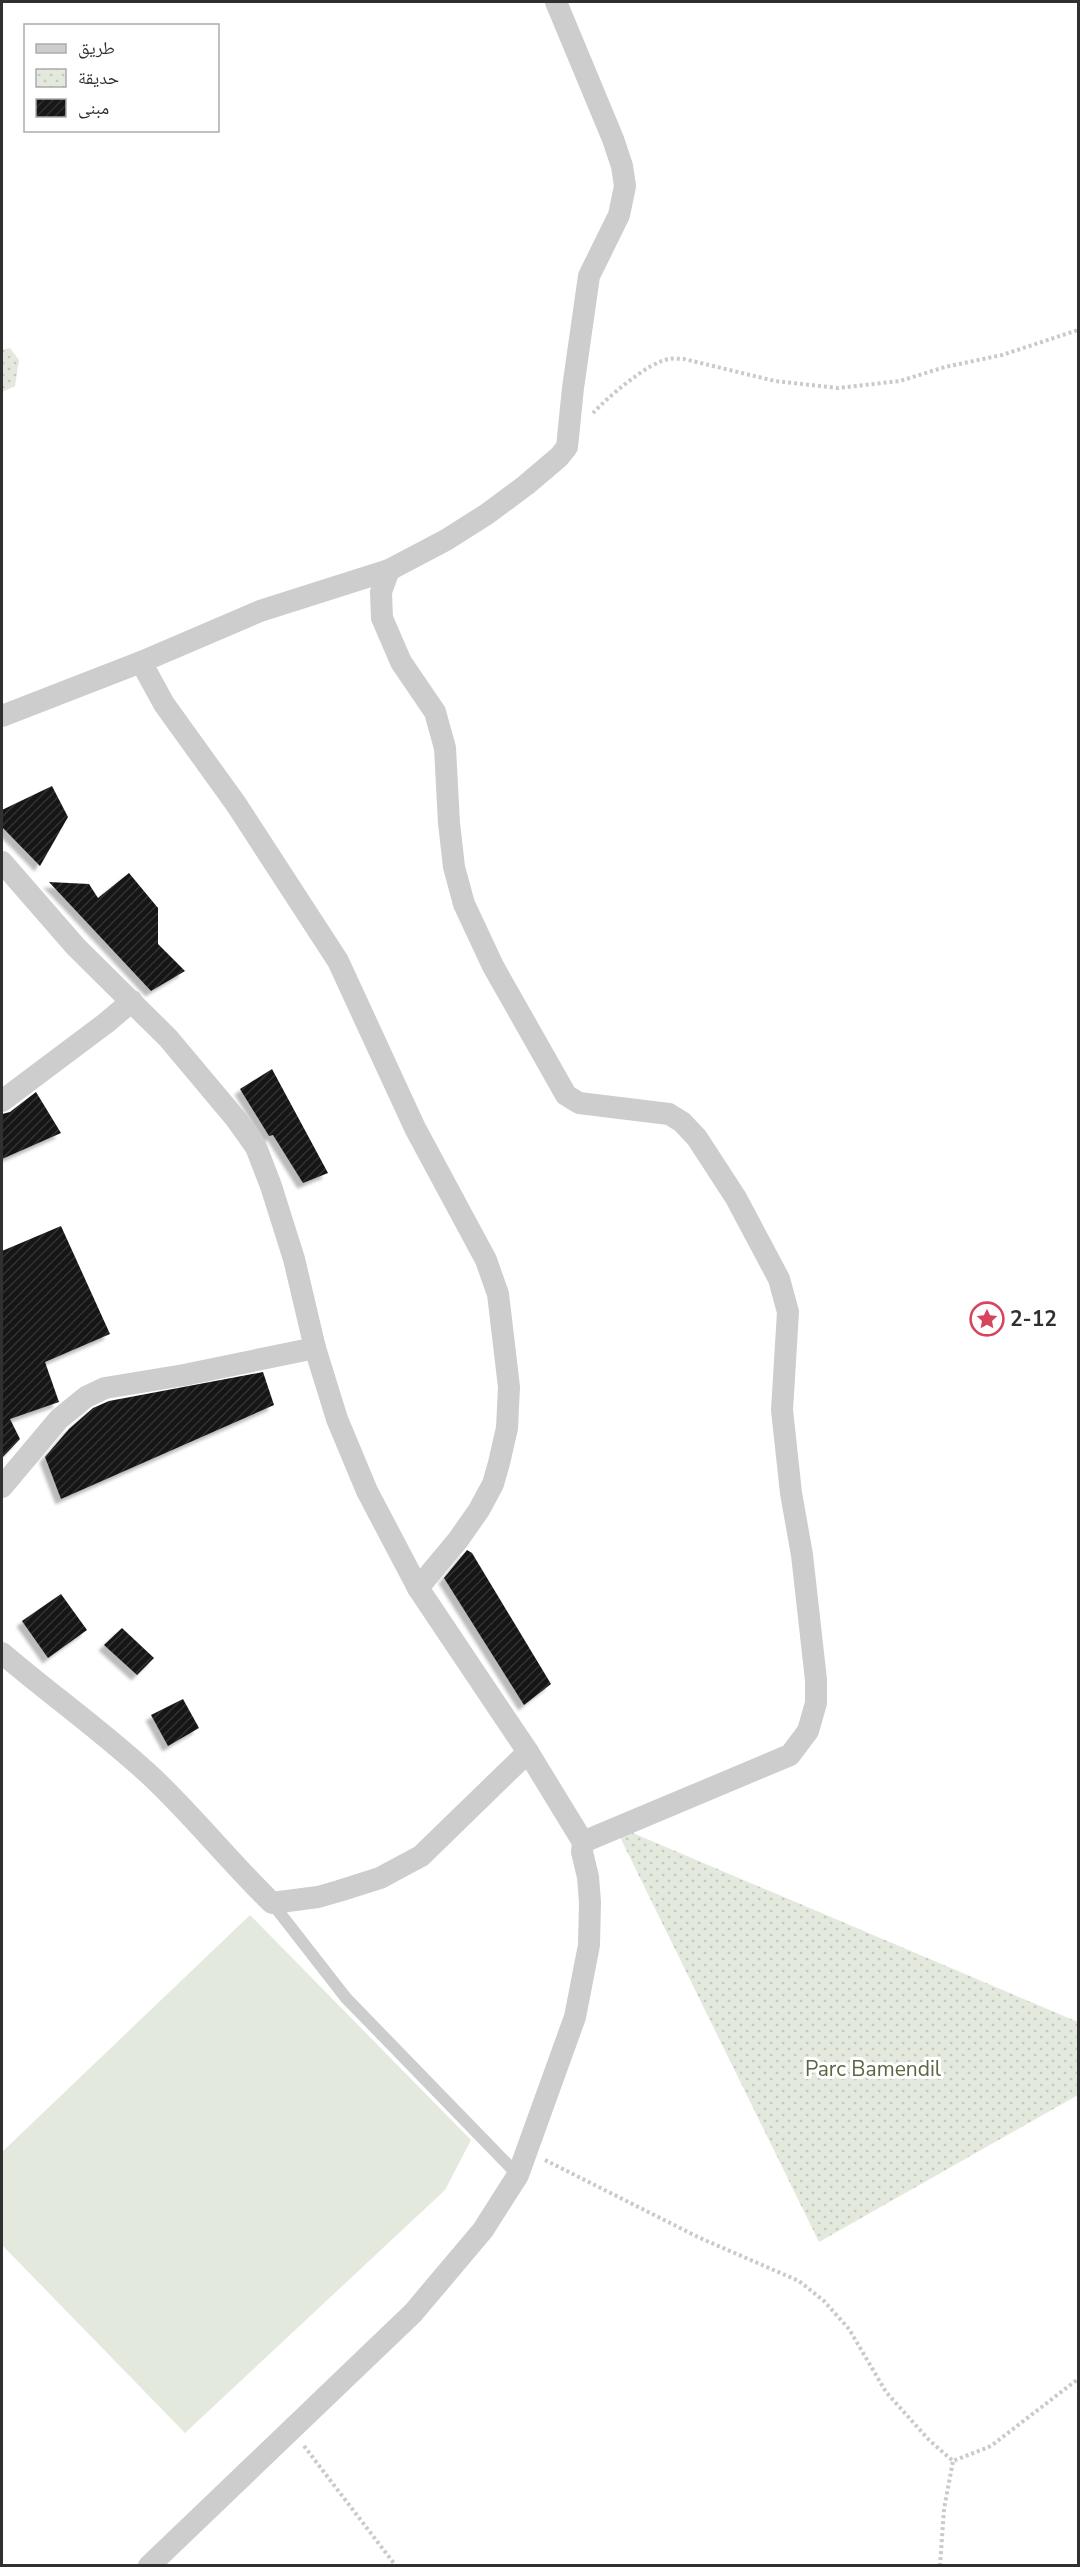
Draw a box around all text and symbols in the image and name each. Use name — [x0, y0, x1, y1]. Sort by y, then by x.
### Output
legend — [24, 24, 219, 132]
text: طريق — [78, 36, 115, 60]
text: حديقة — [78, 66, 119, 90]
text: مبنى — [78, 96, 109, 120]
place icon: 2-12 — [969, 1301, 1005, 1337]
place label: 2-12 — [1010, 1305, 1057, 1333]
park label: Parc Bamendil — [805, 2055, 942, 2083]

